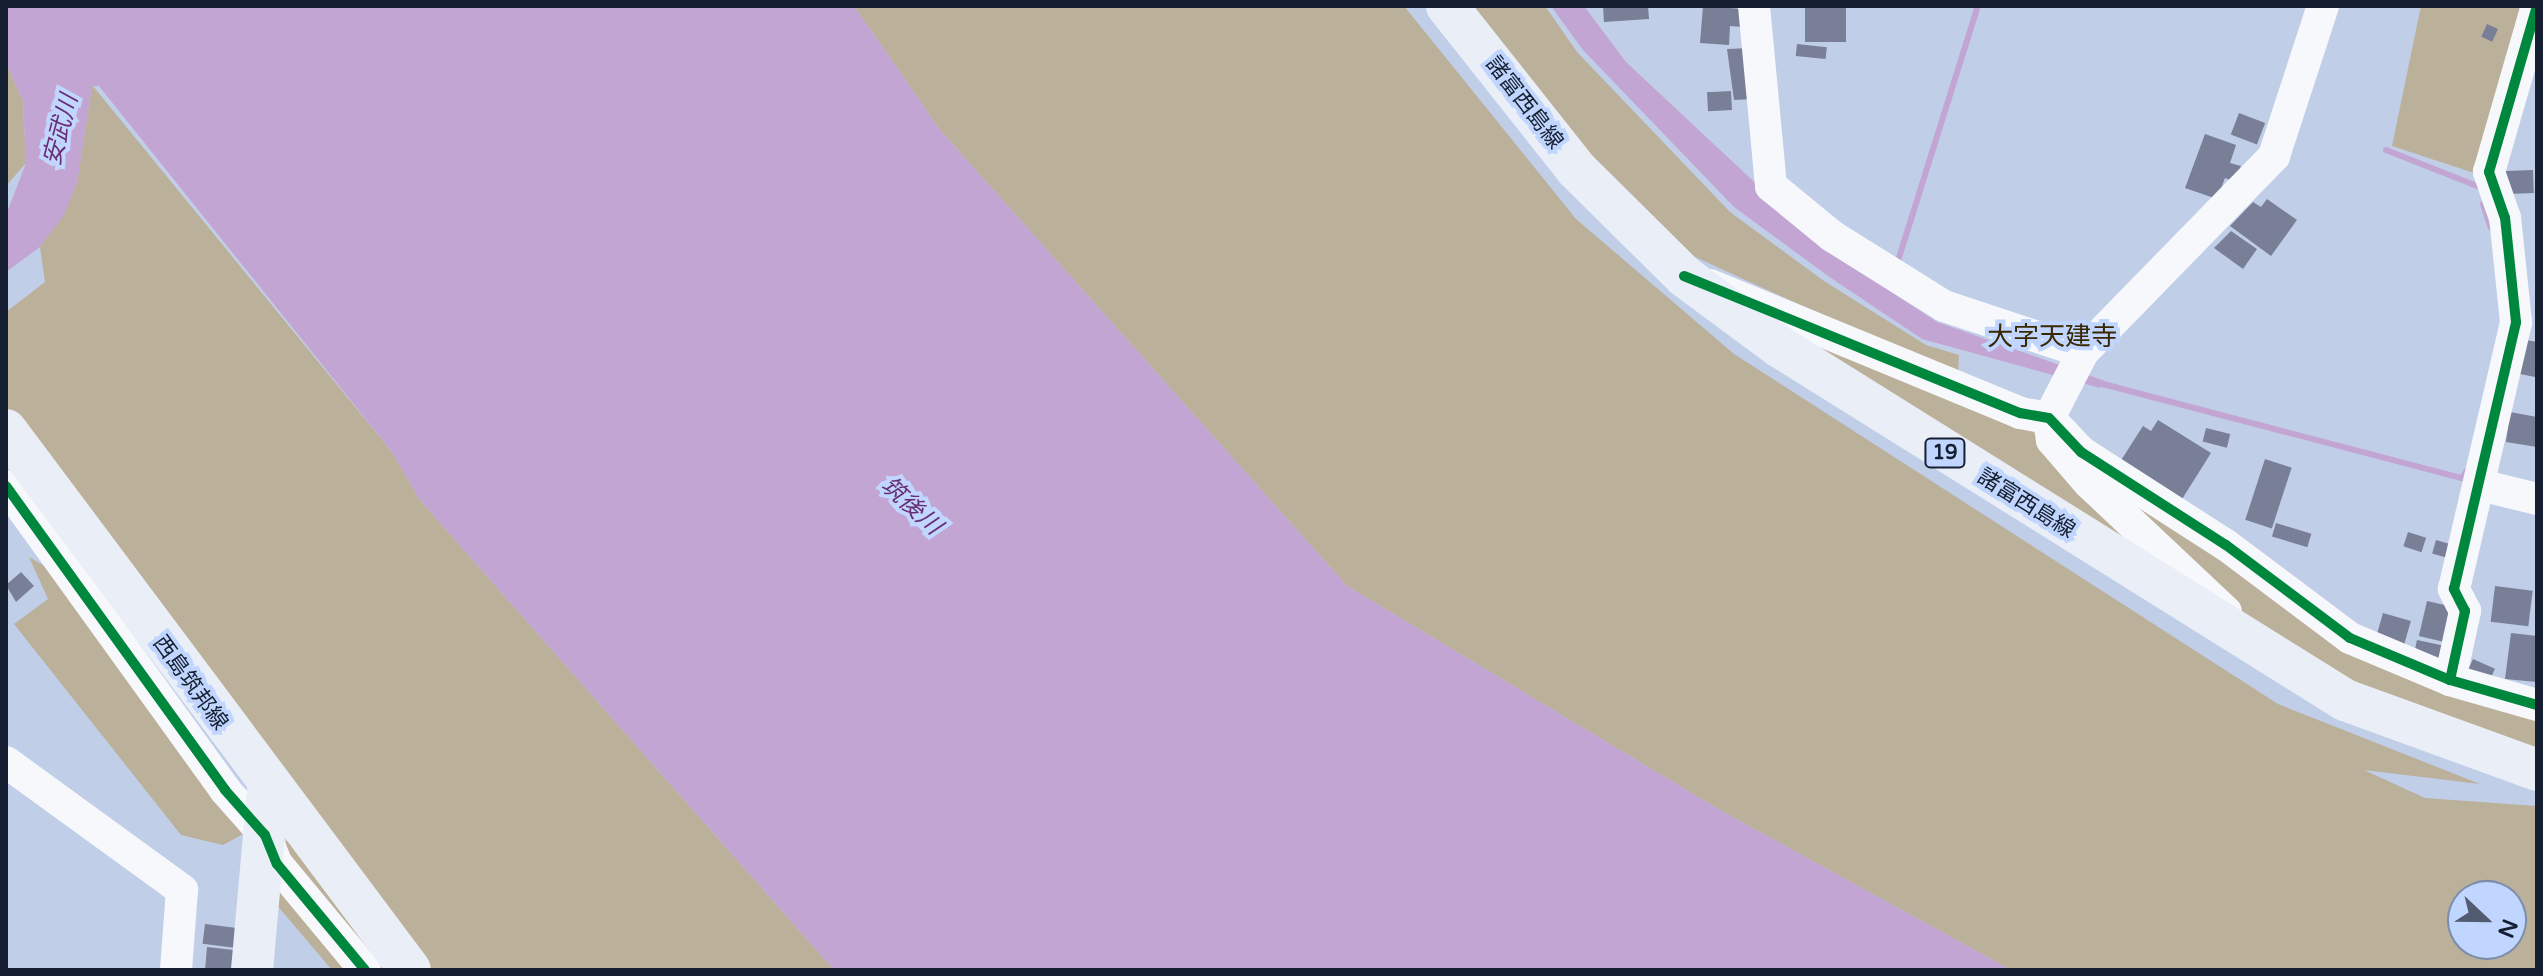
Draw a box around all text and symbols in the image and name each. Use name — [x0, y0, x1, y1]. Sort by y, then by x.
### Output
street label: 諸富西島線 — [1480, 52, 1568, 154]
water label: 安武川 — [38, 91, 84, 169]
district label: 大字天建寺 — [1987, 321, 2117, 353]
road number: 19 — [1923, 437, 1967, 469]
street label: 諸富西島線 — [1972, 464, 2080, 544]
water label: 筑後川 — [875, 471, 947, 541]
street label: 西島筑邦線 — [147, 631, 233, 735]
north arrow — [2447, 880, 2527, 960]
text: N — [2492, 915, 2523, 941]

